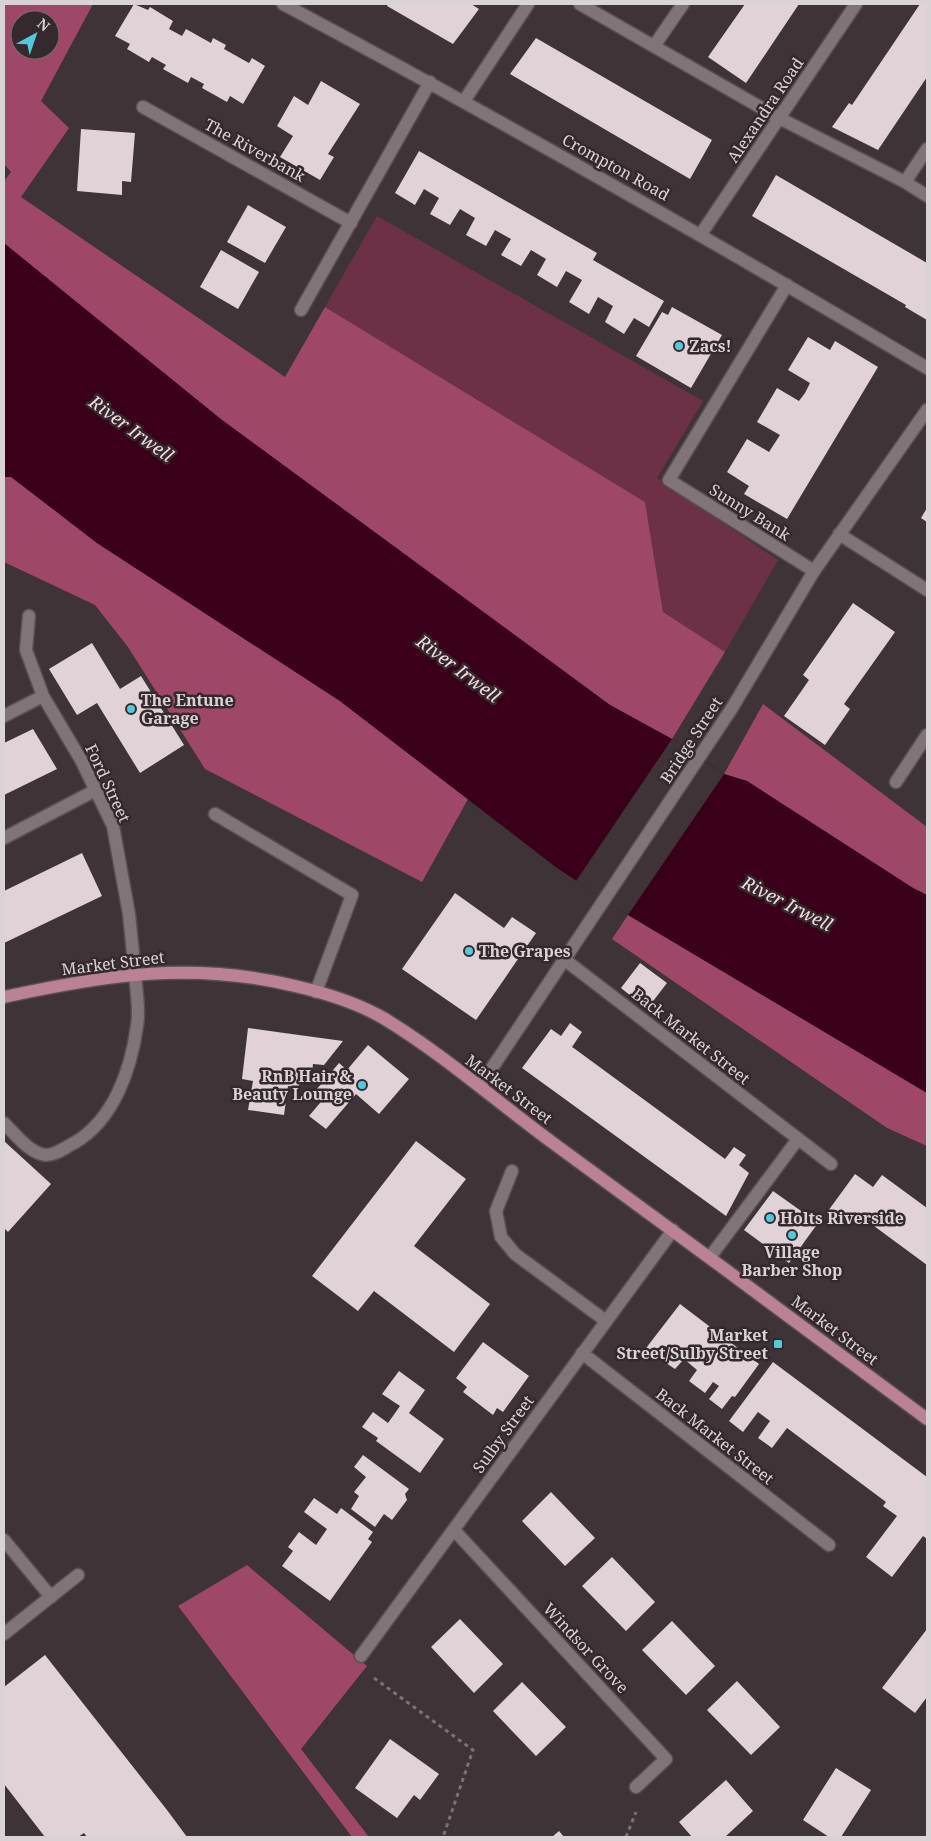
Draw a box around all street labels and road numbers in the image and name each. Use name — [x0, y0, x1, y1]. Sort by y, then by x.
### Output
street label: Alexandra Road — [722, 53, 808, 167]
street label: The Riverbank — [201, 113, 310, 187]
street label: Crompton Road — [558, 128, 674, 206]
street label: Sunny Bank — [705, 478, 795, 546]
street label: Bridge Street — [655, 692, 727, 787]
street label: Ford Street — [80, 740, 136, 826]
street label: Market Street — [60, 946, 166, 980]
street label: Back Market Street — [627, 983, 755, 1089]
street label: Market Street — [461, 1049, 557, 1129]
street label: Market Street — [787, 1290, 883, 1370]
street label: Back Market Street — [651, 1383, 779, 1489]
street label: Sulby Street — [467, 1390, 539, 1477]
street label: Windsor Grove — [538, 1598, 634, 1698]

